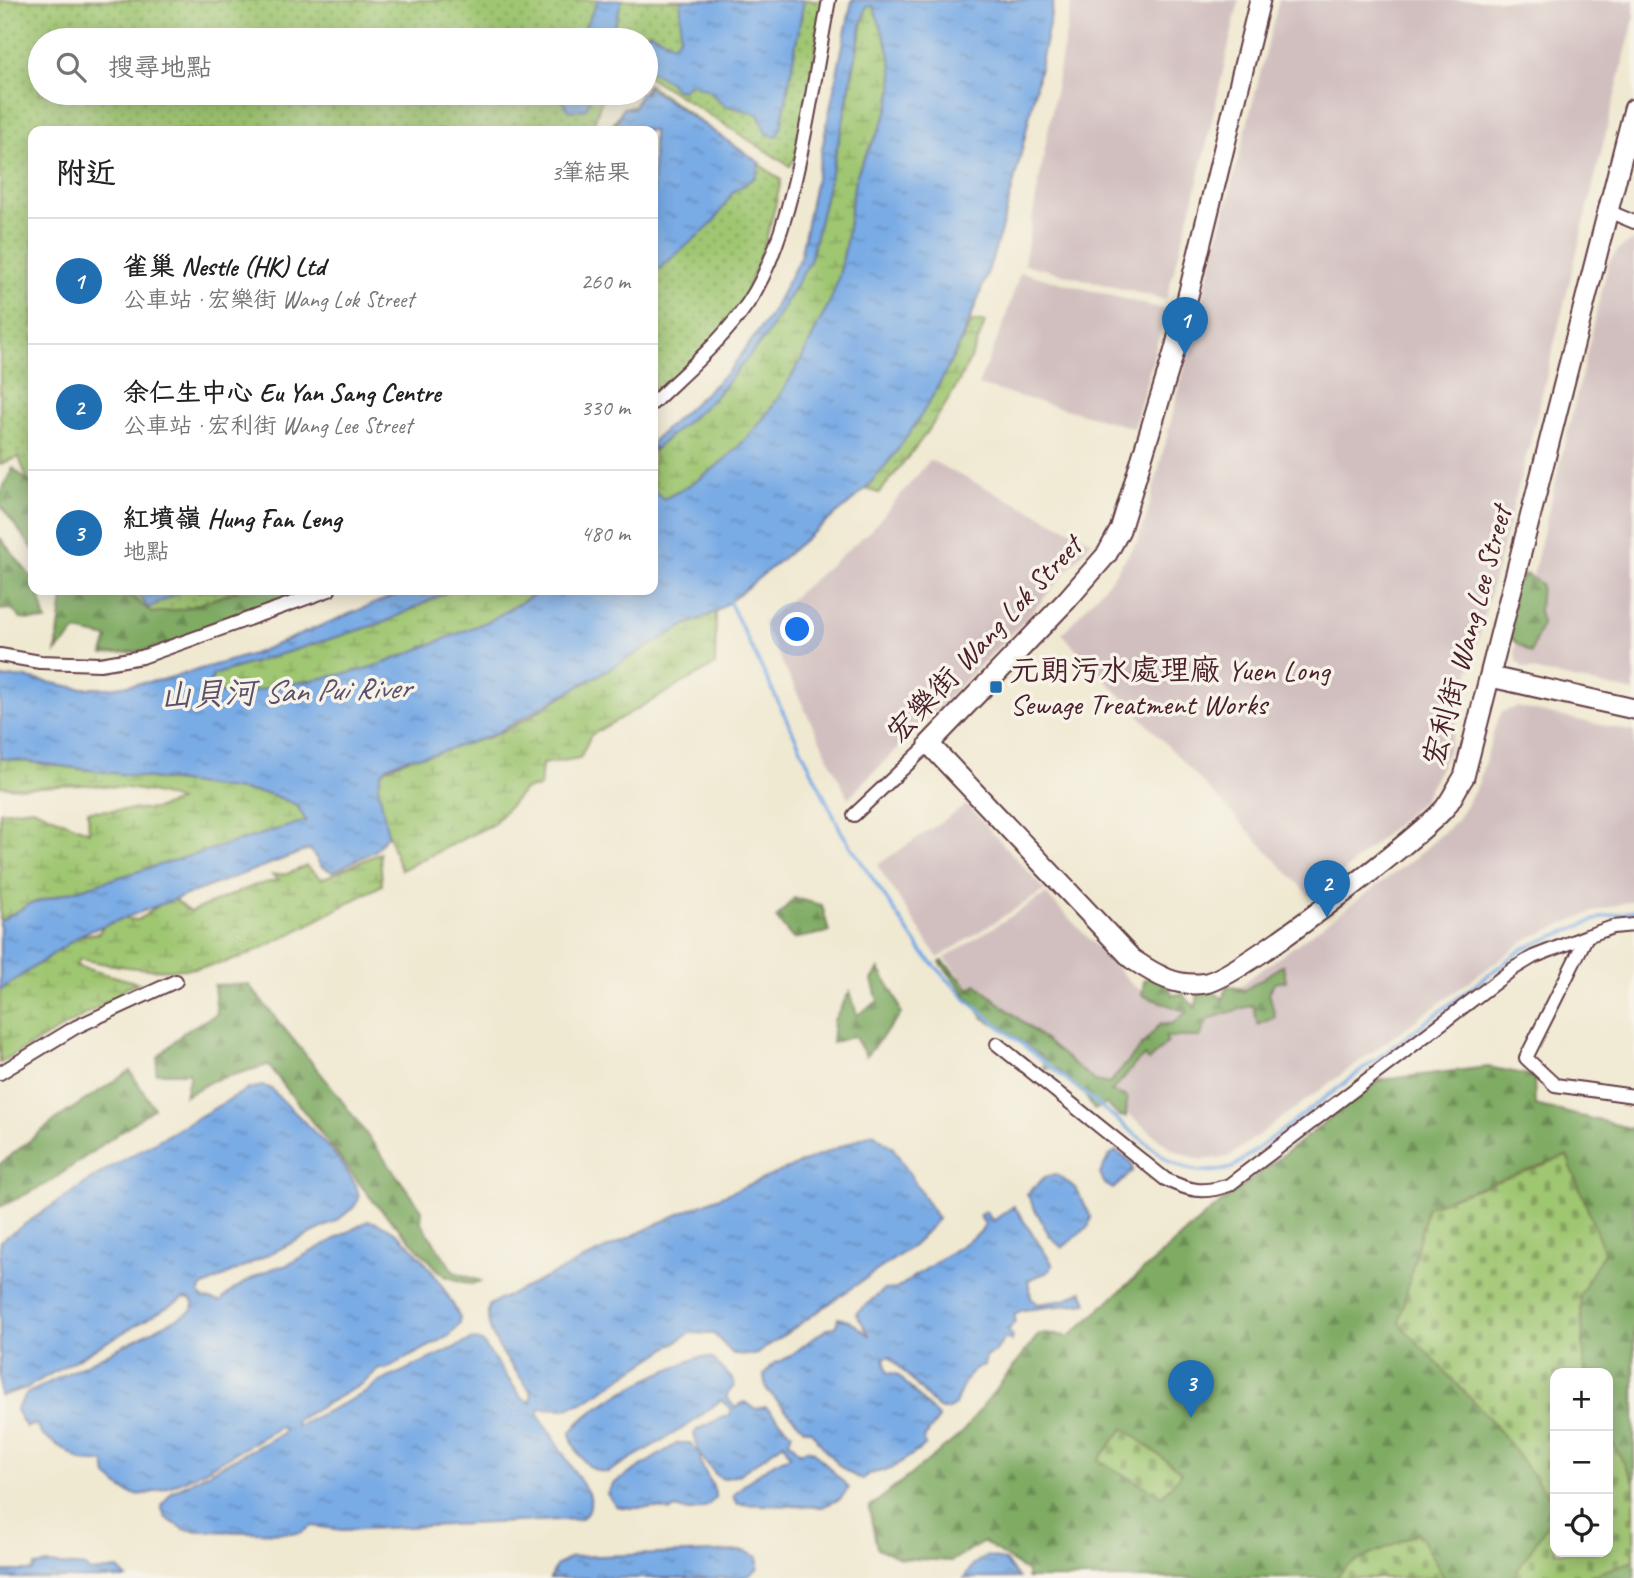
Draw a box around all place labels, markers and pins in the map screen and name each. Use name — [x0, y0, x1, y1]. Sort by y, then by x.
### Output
pin: 1 — [1162, 297, 1208, 355]
place label: 元朗污水處理廠 Yuen Long Sewage Treatment Works — [1010, 651, 1332, 723]
marker: 元朗污水處理廠 Yuen Long Sewage Treatment Works — [988, 679, 1004, 695]
pin: 2 — [1304, 860, 1350, 918]
pin: 3 — [1168, 1360, 1214, 1418]

